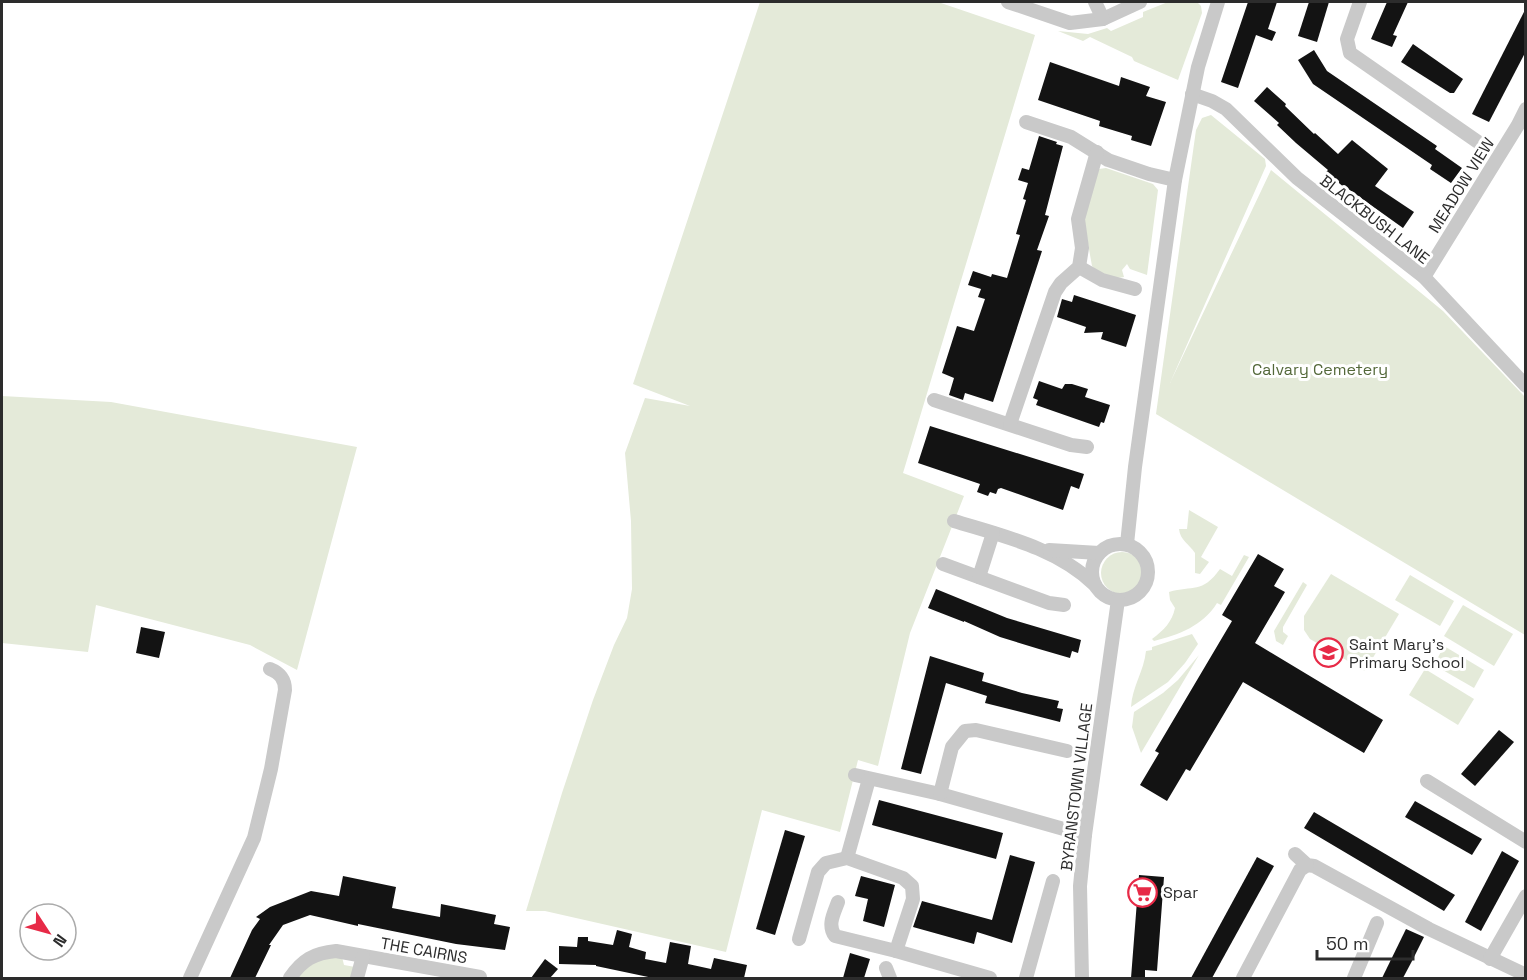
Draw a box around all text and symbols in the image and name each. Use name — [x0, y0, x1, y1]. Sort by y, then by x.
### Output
street label: MEADOW VIEW — [1424, 134, 1499, 237]
street label: BLACKBUSH LANE — [1316, 170, 1434, 269]
park label: Calvary Cemetery — [1252, 359, 1388, 380]
place label: Saint Mary's Primary School — [1349, 634, 1464, 673]
school or university icon: Saint Mary's Primary School — [1312, 637, 1344, 669]
street label: BYRANSTOWN VILLAGE — [1056, 702, 1097, 872]
supermarket icon: Spar — [1126, 876, 1158, 908]
place label: Spar — [1163, 882, 1198, 903]
north arrow — [18, 902, 78, 962]
scale bar — [1317, 923, 1413, 961]
text: N — [48, 930, 71, 951]
text: 50 m — [1326, 932, 1368, 955]
street label: THE CAIRNS — [379, 933, 469, 968]

